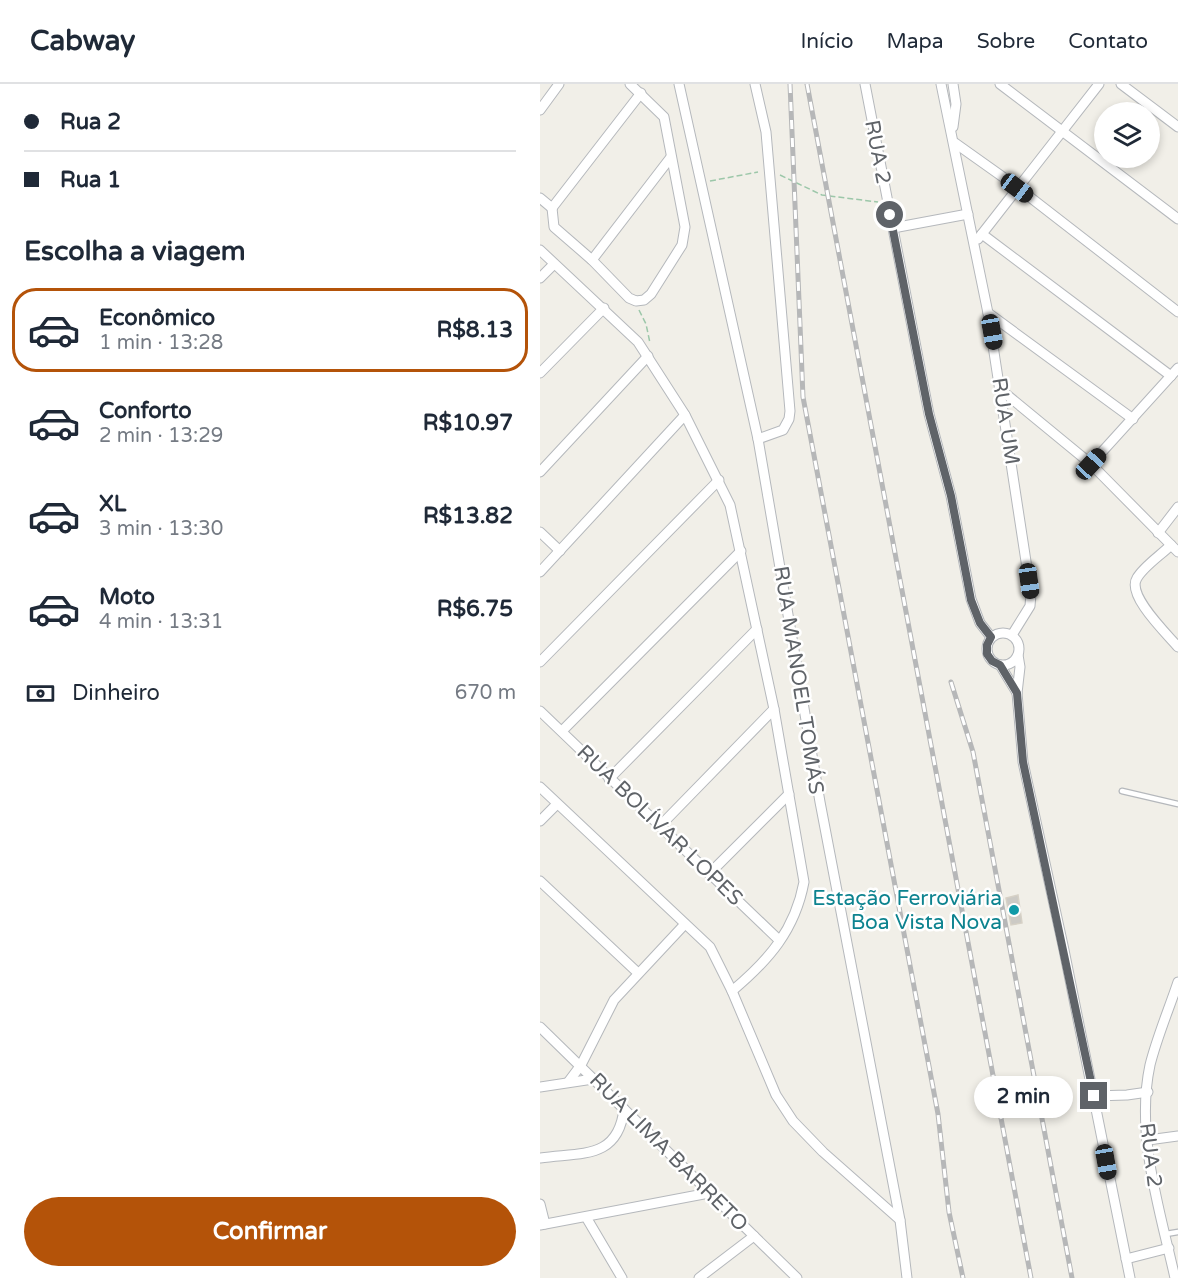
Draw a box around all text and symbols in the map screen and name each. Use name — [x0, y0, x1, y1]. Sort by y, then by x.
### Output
text: Cabway — [30, 24, 135, 58]
text: Início — [801, 29, 853, 54]
text: Mapa — [886, 29, 944, 54]
text: Sobre — [977, 29, 1035, 54]
text: Contato — [1068, 29, 1148, 54]
map controls — [1094, 102, 1160, 168]
button: layers — [1094, 102, 1160, 168]
text: Rua 2 — [60, 109, 121, 135]
street label: RUA 2 — [859, 118, 896, 186]
text: Rua 1 — [60, 167, 121, 193]
car — [997, 170, 1037, 206]
route start — [876, 201, 903, 228]
text: Escolha a viagem — [24, 235, 246, 268]
icon: car — [27, 303, 81, 357]
text: Econômico — [99, 305, 215, 331]
car — [980, 313, 1004, 351]
text: R$8.13 — [437, 317, 513, 343]
text: 1 min · 13:28 — [99, 331, 223, 355]
street label: RUA UM — [986, 376, 1025, 466]
icon: car — [27, 396, 81, 450]
text: Conforto — [99, 398, 192, 424]
text: R$10.97 — [423, 410, 513, 436]
text: 2 min · 13:29 — [99, 424, 223, 448]
car — [1072, 445, 1110, 483]
icon: car — [27, 489, 81, 543]
text: XL — [99, 491, 126, 517]
text: R$13.82 — [423, 503, 513, 529]
text: 3 min · 13:30 — [99, 517, 223, 541]
car — [1018, 562, 1040, 600]
street label: RUA MANOEL TOMÁS — [768, 564, 829, 796]
icon: car — [27, 582, 81, 636]
text: Moto — [99, 584, 155, 610]
text: R$6.75 — [437, 596, 513, 622]
text: 4 min · 13:31 — [99, 610, 223, 634]
icon: cash — [24, 677, 57, 710]
text: Dinheiro — [72, 680, 160, 706]
text: 670 m — [455, 681, 516, 705]
street label: RUA BOLÍVAR LOPES — [572, 740, 748, 911]
place label: Estação Ferroviária Boa Vista Nova — [812, 886, 1002, 935]
marker: Estação Ferroviária Boa Vista Nova — [1007, 903, 1021, 917]
street label: RUA LIMA BARRETO — [584, 1068, 753, 1237]
callout: 2 min — [974, 1075, 1073, 1117]
route end — [1080, 1082, 1107, 1109]
text: 2 min — [997, 1085, 1050, 1109]
street label: RUA 2 — [1134, 1121, 1167, 1189]
car — [1094, 1143, 1118, 1181]
button: Confirmar — [24, 1197, 516, 1266]

